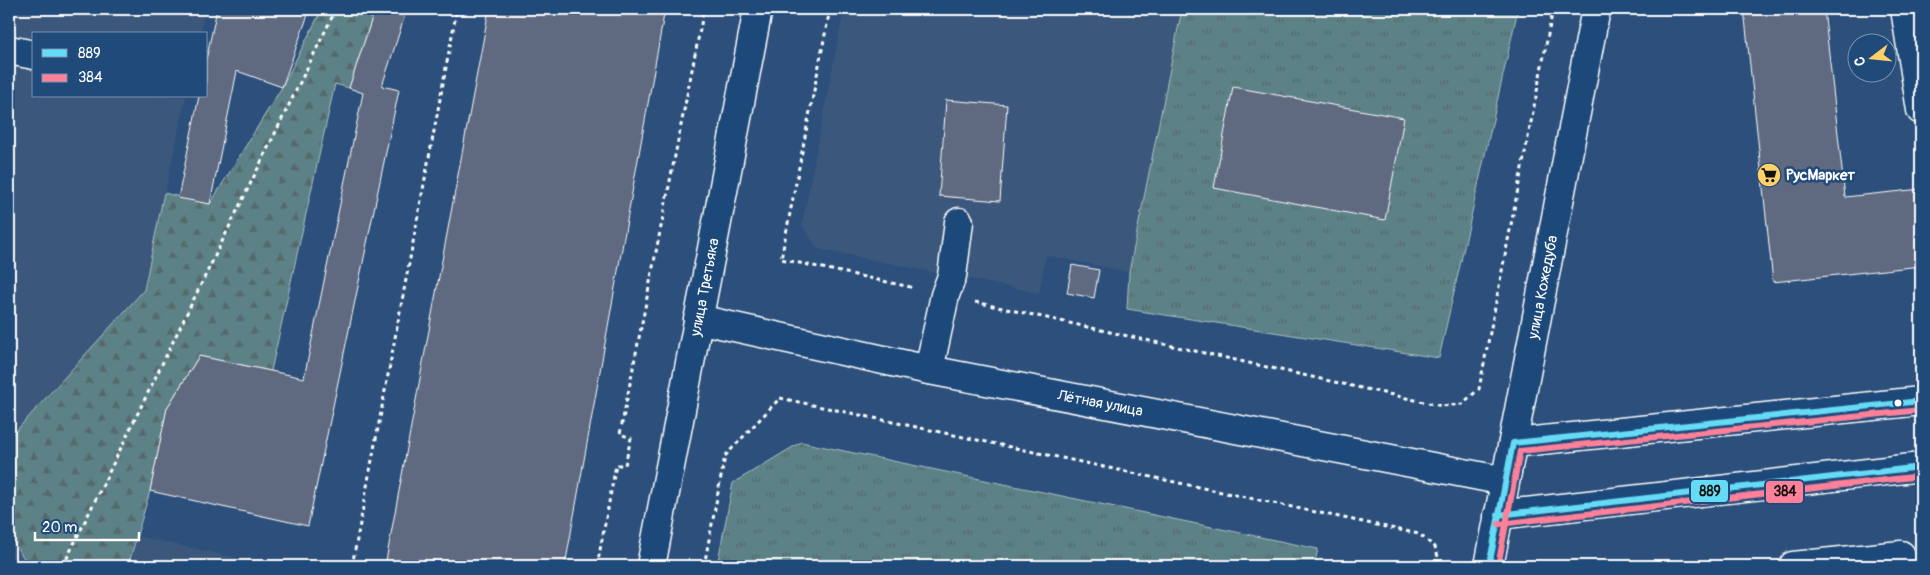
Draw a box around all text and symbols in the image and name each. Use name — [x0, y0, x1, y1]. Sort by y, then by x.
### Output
legend — [32, 32, 208, 98]
north arrow — [1848, 32, 1898, 82]
text: 889 — [78, 44, 101, 63]
text: С — [1851, 55, 1869, 68]
text: 384 — [78, 68, 103, 87]
supermarket icon: РусМаркет — [1756, 162, 1782, 188]
place label: РусМаркет — [1786, 166, 1855, 185]
street label: улица Кожедуба — [1524, 234, 1562, 342]
street label: улица Третьяка — [686, 236, 724, 339]
street label: Лётная улица — [1055, 386, 1145, 421]
unlabelled marker — [1893, 398, 1903, 408]
line badge: 889 — [1690, 479, 1729, 503]
line badge: 384 — [1765, 480, 1804, 504]
text: 889 — [1699, 483, 1721, 500]
text: 384 — [1774, 483, 1797, 500]
scale bar — [35, 510, 139, 542]
text: 20 m — [42, 518, 77, 537]

